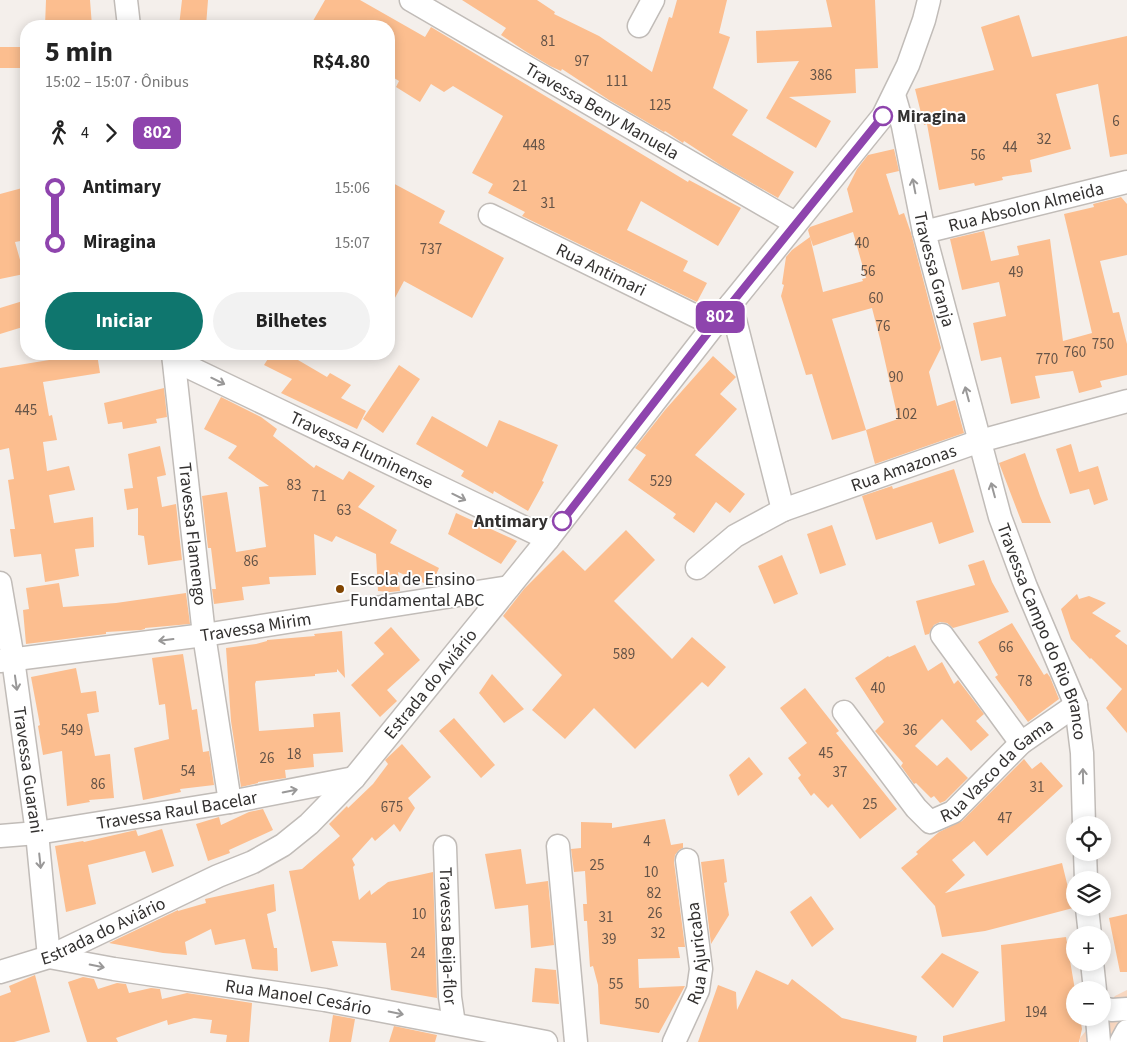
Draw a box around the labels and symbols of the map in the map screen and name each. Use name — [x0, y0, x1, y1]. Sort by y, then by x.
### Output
house number: 81 — [541, 31, 555, 52]
house number: 97 — [575, 51, 589, 72]
street label: Travessa Beny Manuela — [520, 56, 684, 166]
house number: 386 — [810, 65, 832, 86]
house number: 111 — [606, 71, 628, 92]
house number: 125 — [649, 95, 671, 116]
place label: Miragina — [897, 104, 966, 129]
marker: Miragina — [873, 106, 893, 126]
house number: 6 — [1112, 111, 1120, 132]
house number: 32 — [1037, 129, 1051, 150]
house number: 448 — [523, 135, 545, 156]
house number: 44 — [1003, 137, 1018, 158]
house number: 56 — [971, 145, 985, 166]
house number: 21 — [513, 176, 527, 197]
street label: Rua Absolon Almeida — [946, 176, 1106, 238]
one-way arrow — [909, 178, 919, 194]
house number: 31 — [541, 193, 555, 214]
street label: Travessa Granja — [908, 210, 961, 330]
house number: 40 — [855, 233, 869, 254]
street label: Rua Antimari — [552, 237, 651, 302]
house number: 737 — [420, 239, 442, 260]
house number: 56 — [861, 261, 875, 282]
house number: 49 — [1009, 262, 1023, 283]
house number: 60 — [869, 288, 883, 309]
line badge: 802 — [691, 301, 749, 333]
house number: 76 — [876, 316, 890, 337]
house number: 750 — [1092, 334, 1114, 355]
house number: 760 — [1064, 342, 1086, 363]
house number: 770 — [1036, 349, 1058, 370]
house number: 90 — [889, 367, 903, 388]
one-way arrow — [210, 377, 225, 386]
one-way arrow — [962, 386, 971, 402]
house number: 445 — [15, 400, 37, 421]
house number: 102 — [895, 404, 917, 425]
street label: Travessa Fluminense — [286, 405, 438, 495]
street label: Rua Amazonas — [847, 438, 960, 498]
street label: Travessa Flamengo — [173, 461, 213, 607]
house number: 529 — [650, 471, 672, 492]
house number: 83 — [287, 475, 301, 496]
one-way arrow — [988, 482, 997, 498]
house number: 71 — [312, 486, 326, 507]
one-way arrow — [451, 492, 466, 502]
house number: 63 — [337, 500, 351, 521]
place label: Antimary — [473, 509, 549, 534]
marker: Antimary — [552, 511, 572, 531]
street label: Travessa Campo do Rio Branco — [991, 519, 1093, 742]
house number: 86 — [244, 551, 258, 572]
place label: Escola de Ensino Fundamental ABC — [350, 567, 485, 613]
marker: Escola de Ensino Fundamental ABC — [334, 583, 346, 595]
street label: Travessa Mirim — [198, 606, 313, 648]
street label: Estrada do Aviário — [378, 623, 483, 744]
one-way arrow — [159, 635, 175, 645]
house number: 66 — [999, 637, 1013, 658]
house number: 589 — [613, 644, 635, 665]
house number: 78 — [1018, 671, 1032, 692]
one-way arrow — [11, 675, 21, 691]
house number: 40 — [871, 678, 885, 699]
street label: Travessa Guarani — [7, 705, 49, 835]
street label: Rua Vasco da Gama — [936, 712, 1058, 829]
house number: 549 — [61, 720, 83, 741]
house number: 36 — [903, 720, 917, 741]
house number: 45 — [819, 743, 833, 764]
house number: 18 — [287, 744, 301, 765]
house number: 26 — [260, 748, 274, 769]
house number: 54 — [181, 761, 196, 782]
house number: 37 — [833, 762, 847, 783]
one-way arrow — [1078, 769, 1088, 785]
house number: 86 — [91, 774, 105, 795]
house number: 31 — [1030, 777, 1044, 798]
street label: Travessa Raul Bacelar — [95, 784, 260, 836]
one-way arrow — [282, 785, 298, 795]
house number: 25 — [863, 794, 877, 815]
house number: 675 — [381, 797, 403, 818]
house number: 47 — [998, 808, 1012, 829]
house number: 4 — [643, 831, 651, 852]
one-way arrow — [35, 853, 45, 869]
house number: 25 — [590, 855, 604, 876]
house number: 10 — [644, 862, 658, 883]
street label: Travessa Beija-flor — [433, 867, 464, 1007]
house number: 82 — [647, 883, 661, 904]
street label: Estrada do Aviário — [38, 891, 170, 971]
street label: Rua Ajuricaba — [680, 901, 714, 1009]
house number: 26 — [648, 903, 662, 924]
house number: 10 — [412, 904, 426, 925]
house number: 31 — [599, 907, 613, 928]
house number: 32 — [651, 923, 665, 944]
house number: 39 — [602, 929, 616, 950]
house number: 24 — [411, 943, 426, 964]
one-way arrow — [89, 962, 105, 971]
street label: Rua Manoel Cesário — [224, 973, 374, 1021]
house number: 55 — [609, 974, 623, 995]
house number: 50 — [635, 994, 649, 1015]
house number: 194 — [1025, 1002, 1048, 1023]
one-way arrow — [387, 1009, 403, 1018]

